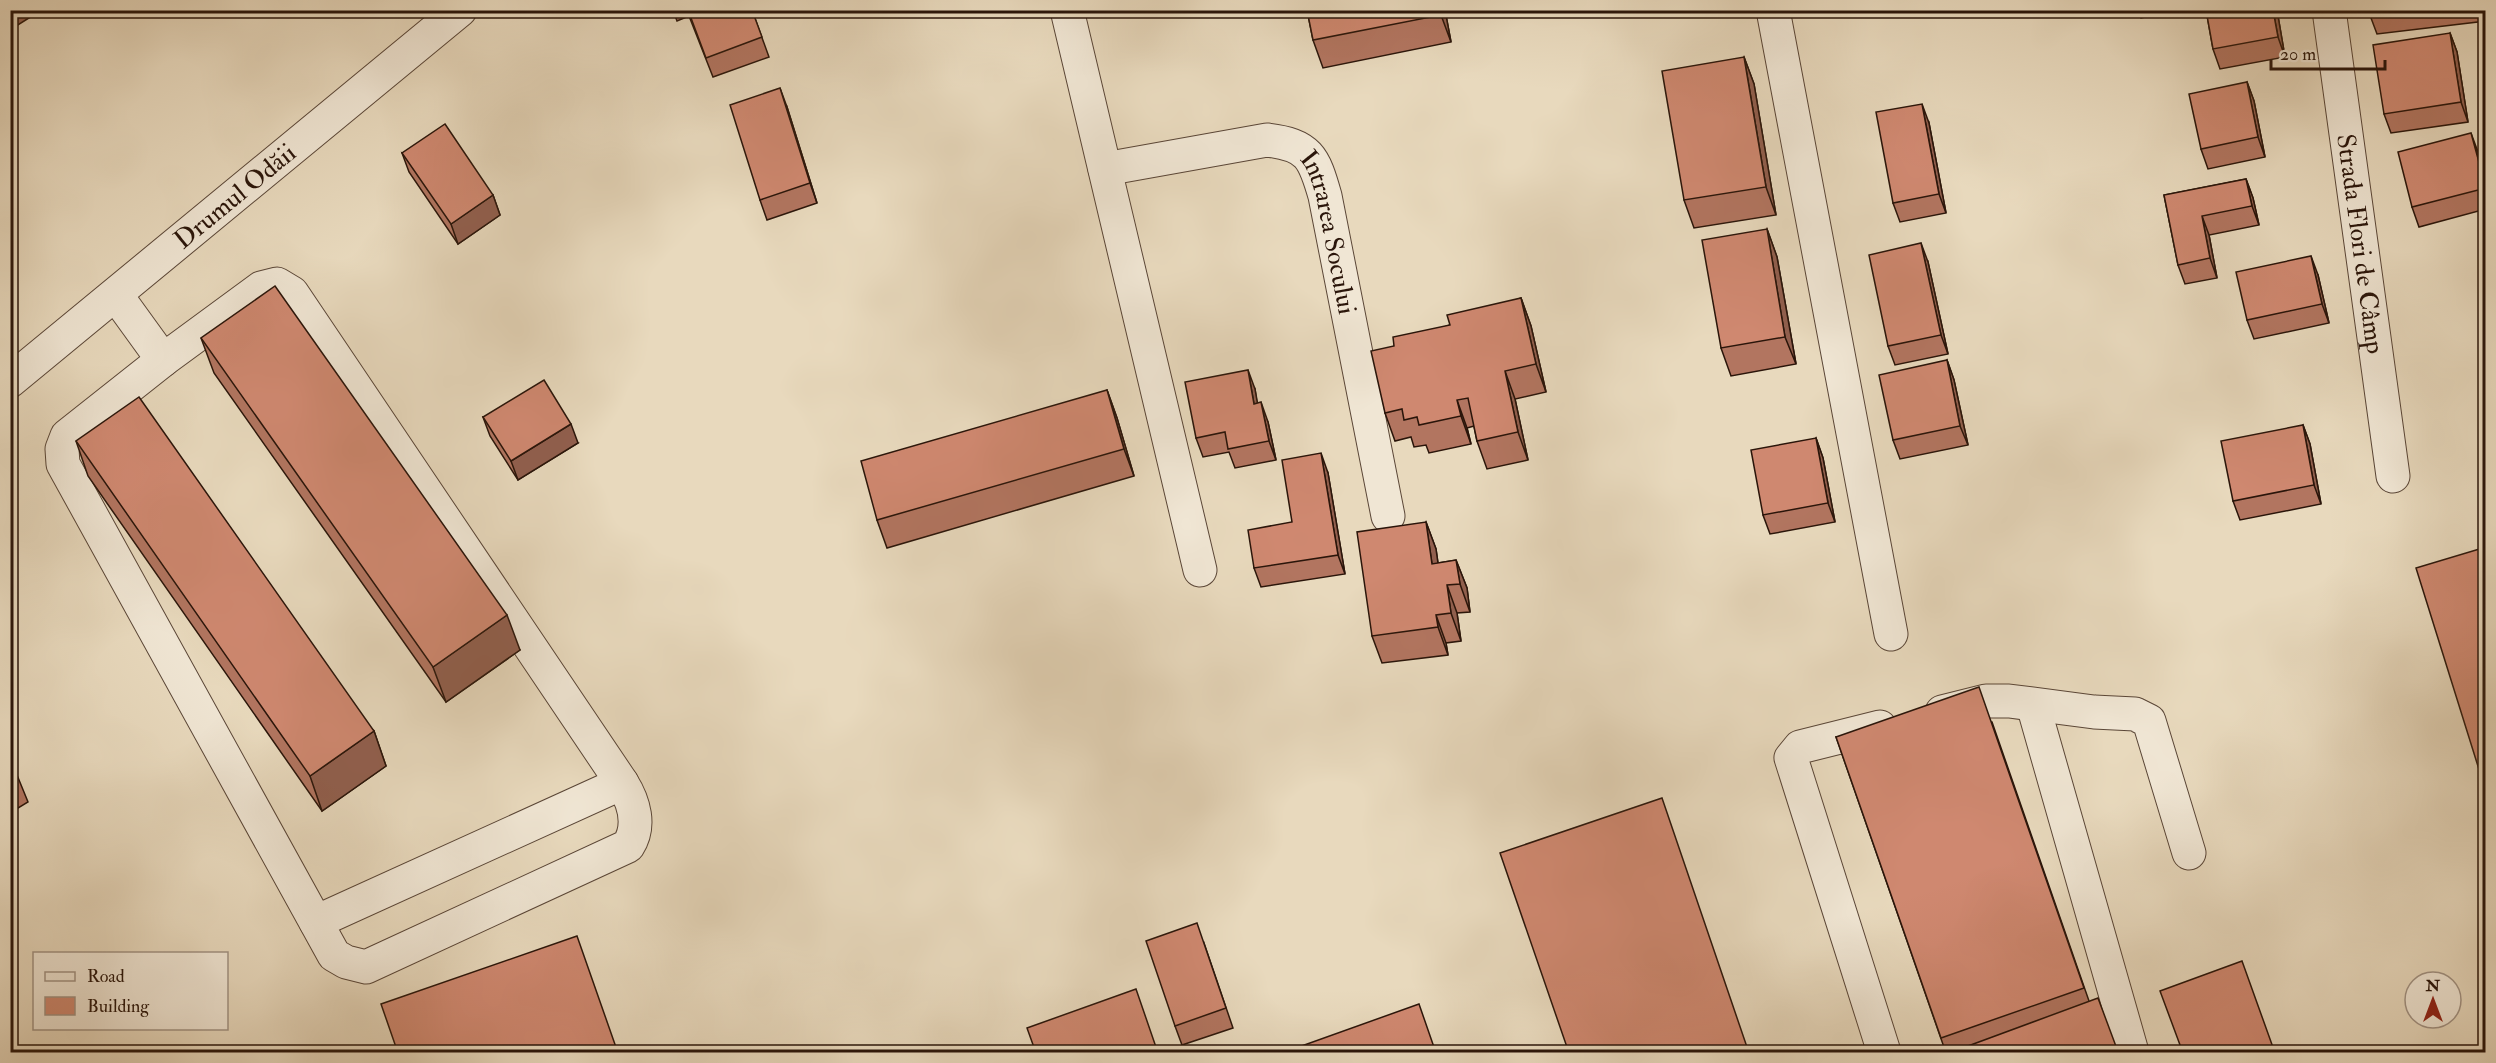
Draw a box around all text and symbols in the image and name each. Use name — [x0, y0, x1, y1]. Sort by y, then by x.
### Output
scale bar — [2271, 33, 2385, 71]
text: 20 m — [2280, 43, 2316, 66]
street label: Strada Flori de Câmp — [2329, 132, 2391, 356]
street label: Drumul Odăii — [168, 137, 303, 256]
street label: Intrarea Socului — [1293, 144, 1363, 317]
legend — [33, 952, 228, 1030]
text: Road — [87, 965, 125, 988]
north arrow — [2403, 970, 2463, 1030]
text: N — [2425, 976, 2441, 996]
text: Building — [87, 995, 150, 1018]

